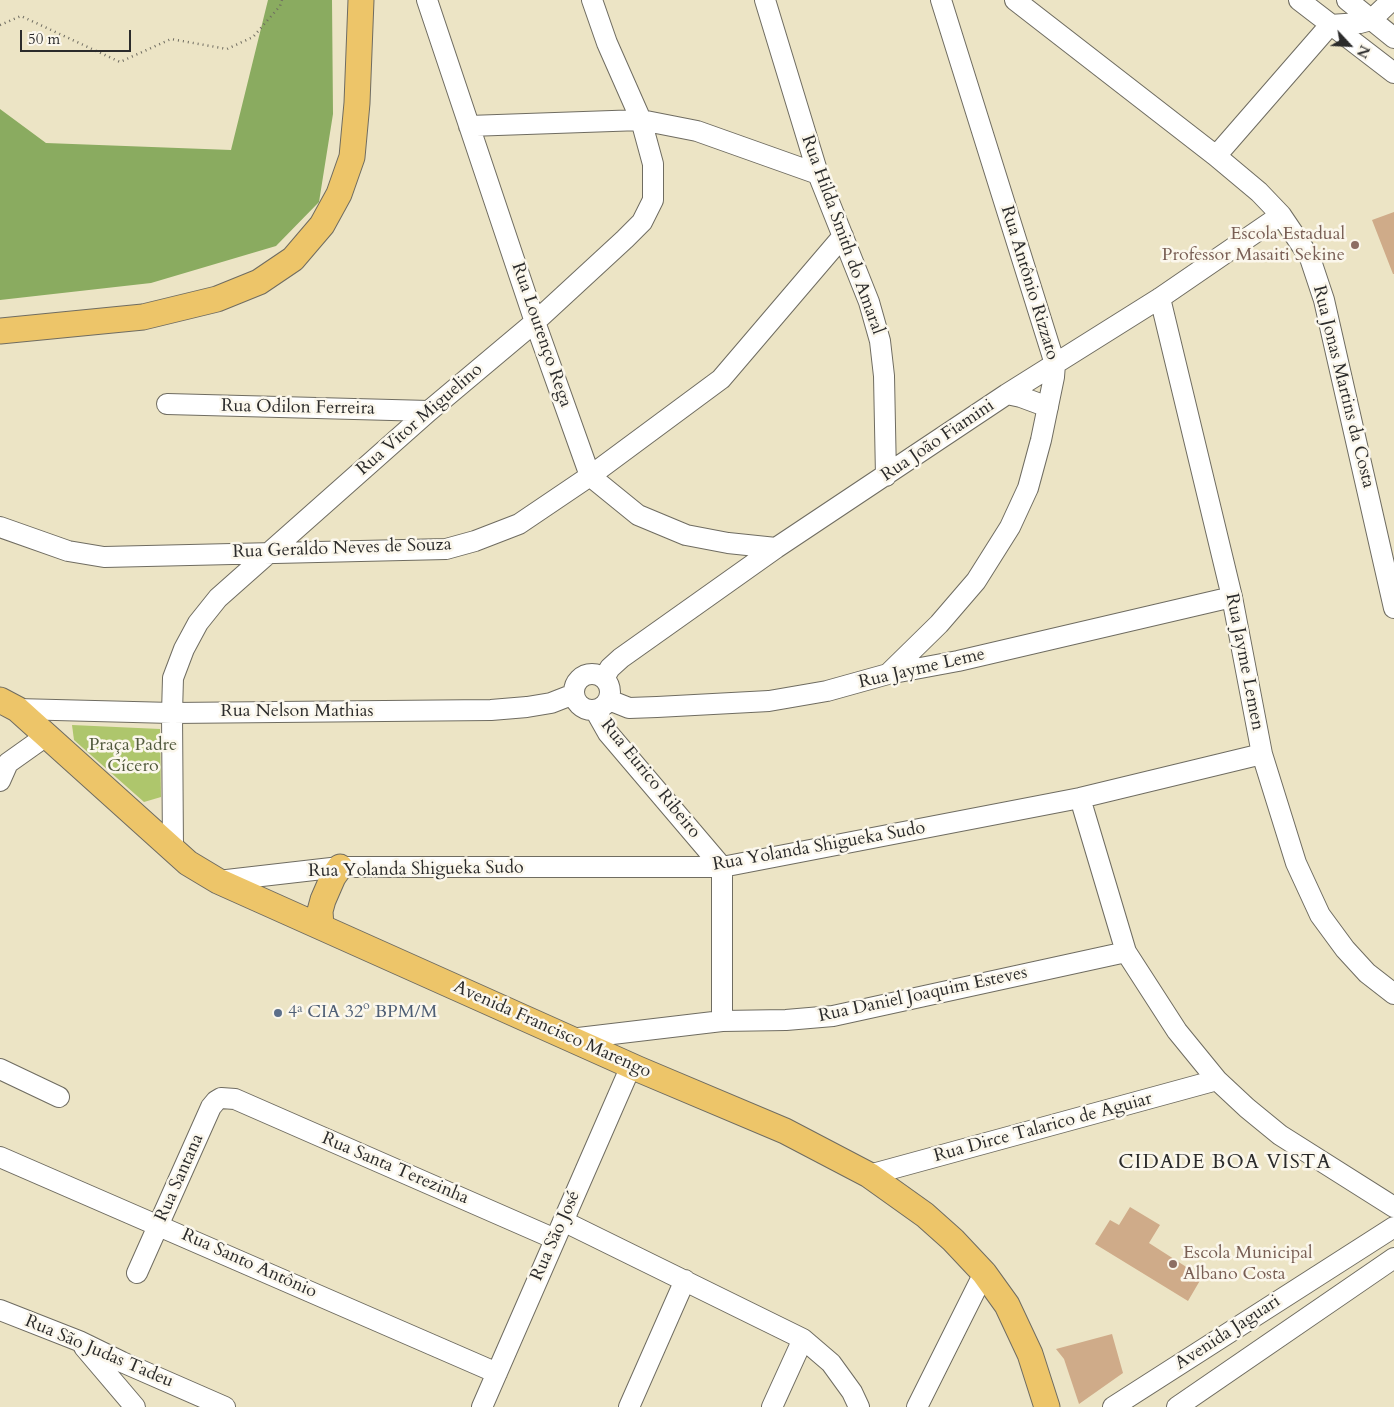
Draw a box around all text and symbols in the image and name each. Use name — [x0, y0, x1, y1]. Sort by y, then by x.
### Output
scale bar — [22, 20, 134, 52]
north arrow — [1324, 20, 1374, 70]
text: 50 m — [28, 29, 60, 49]
text: N — [1352, 42, 1374, 61]
street label: Rua Hilda Smith do Amaral — [796, 132, 888, 338]
street label: Rua Antônio Rizzato — [995, 203, 1063, 363]
place label: Escola Estadual Professor Masaiti Sekine — [1162, 224, 1345, 266]
marker: Escola Estadual Professor Masaiti Sekine — [1349, 239, 1361, 251]
street label: Rua Lourenço Rega — [506, 260, 576, 410]
street label: Rua Jonas Martins da Costa — [1307, 284, 1379, 490]
street label: Rua Vitor Miguelino — [353, 359, 487, 481]
street label: Rua João Fiamini — [877, 395, 999, 487]
street label: Rua Odilon Ferreira — [221, 396, 375, 420]
street label: Rua Geraldo Neves de Souza — [232, 534, 452, 564]
street label: Rua Jayme Lemen — [1220, 592, 1268, 732]
street label: Rua Jayme Leme — [857, 644, 987, 694]
street label: Rua Nelson Mathias — [220, 701, 374, 723]
street label: Rua Eurico Ribeiro — [595, 715, 705, 843]
park label: Praça Padre Cícero — [89, 735, 177, 778]
street label: Rua Yolanda Shigueka Sudo — [711, 818, 927, 876]
street label: Rua Yolanda Shigueka Sudo — [308, 857, 524, 883]
street label: Rua Daniel Joaquim Esteves — [817, 962, 1029, 1028]
street label: Avenida Francisco Marengo — [450, 977, 654, 1083]
place label: 4ª CIA 32º BPM/M — [288, 1002, 437, 1024]
marker: 4ª CIA 32º BPM/M — [272, 1007, 284, 1019]
street label: Rua Dirce Talarico de Aguiar — [932, 1088, 1154, 1168]
street label: Rua Santa Terezinha — [318, 1128, 472, 1210]
street label: Rua Santana — [151, 1131, 209, 1225]
district label: CIDADE BOA VISTA — [1116, 1151, 1334, 1175]
street label: Rua São José — [527, 1188, 585, 1284]
street label: Rua Santo Antônio — [178, 1225, 320, 1303]
place label: Escola Municipal Albano Costa — [1183, 1243, 1313, 1286]
marker: Escola Municipal Albano Costa — [1167, 1258, 1179, 1270]
street label: Avenida Jaguari — [1171, 1291, 1285, 1375]
street label: Rua São Judas Tadeu — [22, 1311, 176, 1393]

